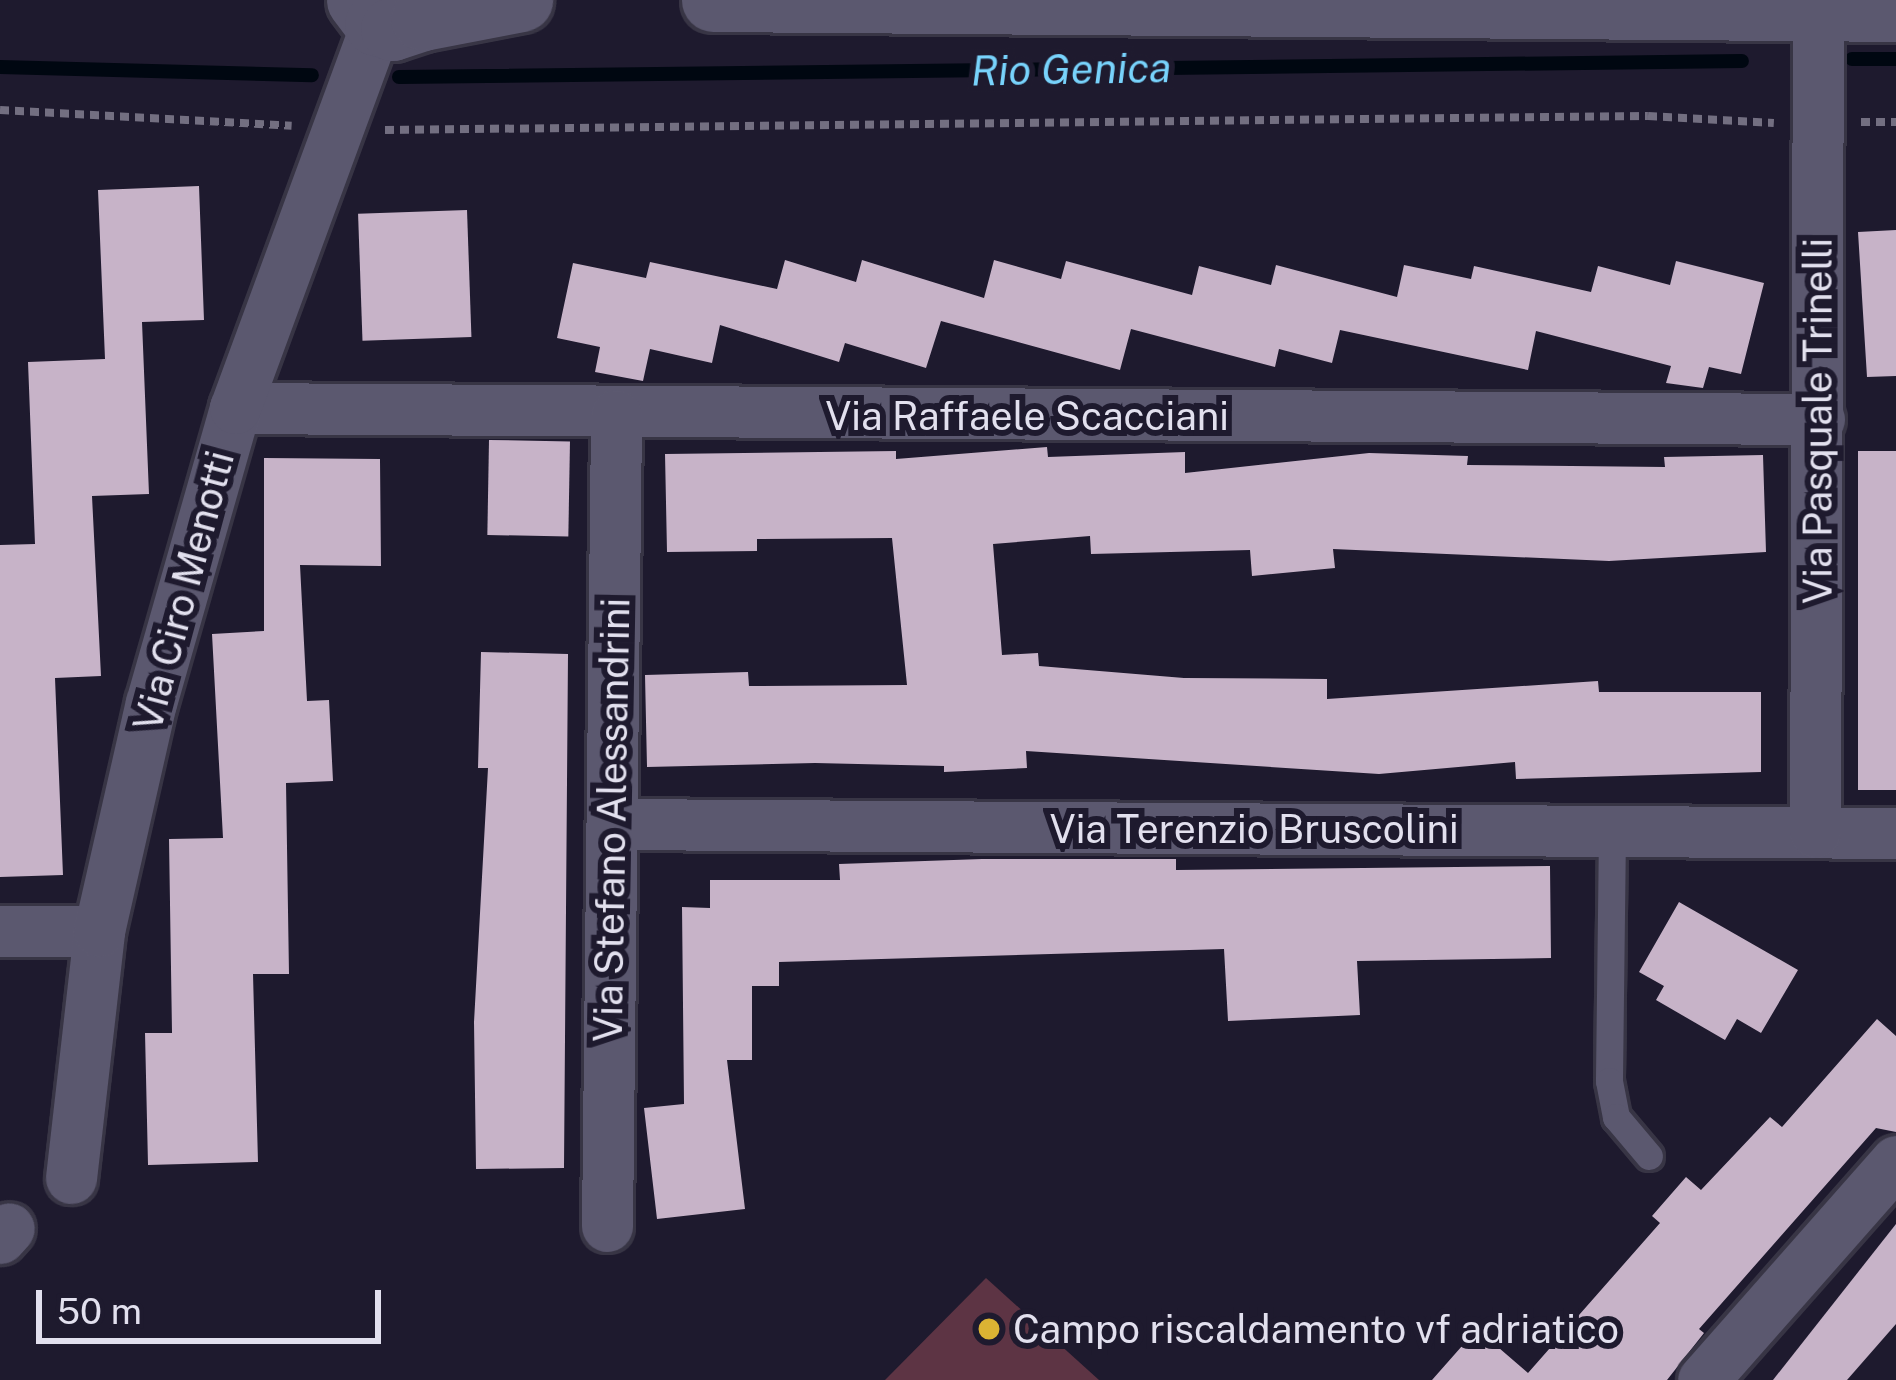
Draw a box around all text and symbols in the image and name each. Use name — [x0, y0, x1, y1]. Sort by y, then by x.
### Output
water label: Rio Genica — [970, 42, 1172, 96]
street label: Via Pasquale Trinelli — [1795, 238, 1841, 604]
street label: Via Raffaele Scacciani — [825, 393, 1229, 439]
street label: Via Ciro Menotti — [124, 446, 244, 736]
street label: Via Stefano Alessandrini — [585, 597, 639, 1043]
street label: Via Terenzio Bruscolini — [1049, 806, 1459, 852]
scale bar — [42, 1266, 387, 1340]
text: 50 m — [57, 1290, 142, 1332]
place label: Campo riscaldamento vf adriatico — [1013, 1306, 1620, 1352]
marker: Campo riscaldamento vf adriatico — [976, 1316, 1002, 1342]

